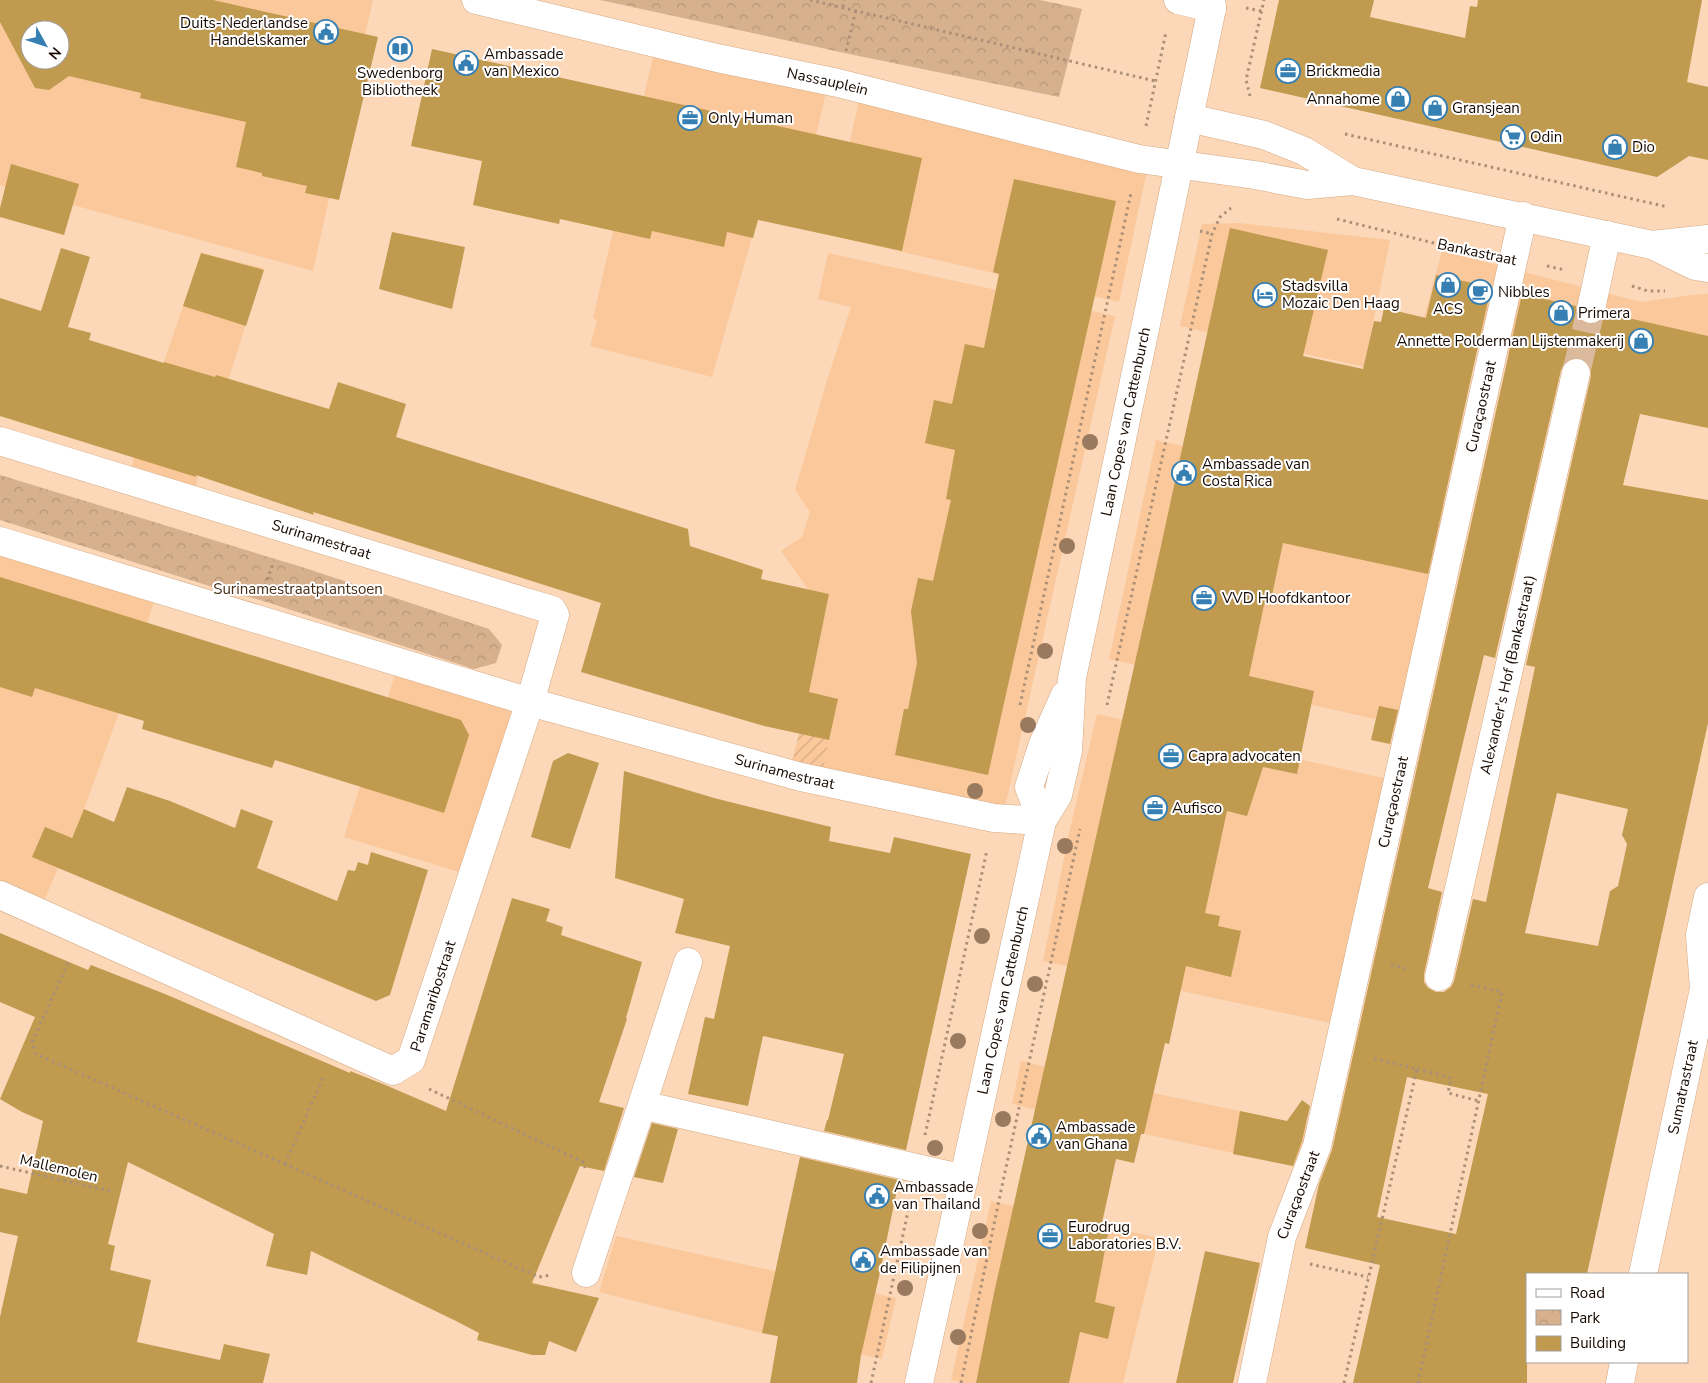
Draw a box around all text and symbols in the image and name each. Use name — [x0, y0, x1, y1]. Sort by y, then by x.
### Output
place label: Duits-Nederlandse Handelskamer — [180, 13, 309, 50]
public building icon: Duits-Nederlandse Handelskamer — [313, 19, 339, 45]
north arrow — [20, 20, 70, 70]
library icon: Swedenborg Bibliotheek — [387, 36, 413, 62]
text: N — [44, 43, 65, 63]
place label: Ambassade van Mexico — [484, 44, 564, 81]
public building icon: Ambassade van Mexico — [453, 50, 479, 76]
office icon: Brickmedia — [1275, 58, 1301, 84]
place label: Brickmedia — [1306, 61, 1380, 81]
place label: Swedenborg Bibliotheek — [357, 63, 443, 100]
street label: Nassauplein — [785, 63, 871, 100]
shop icon: Annahome — [1385, 86, 1411, 112]
place label: Annahome — [1306, 89, 1380, 109]
shop icon: Gransjean — [1422, 95, 1448, 121]
place label: Gransjean — [1452, 98, 1520, 118]
office icon: Only Human — [677, 105, 703, 131]
place label: Only Human — [708, 108, 793, 128]
supermarket icon: Odin — [1500, 124, 1526, 150]
place label: Odin — [1530, 127, 1562, 147]
shop icon: Dio — [1602, 134, 1628, 160]
place label: Dio — [1632, 137, 1655, 157]
street label: Bankastraat — [1435, 234, 1519, 270]
shop icon: ACS — [1435, 272, 1461, 298]
place label: Stadsvilla Mozaic Den Haag — [1282, 276, 1400, 313]
cafe icon: Nibbles — [1467, 279, 1493, 305]
hotel icon: Stadsvilla Mozaic Den Haag — [1252, 282, 1278, 308]
place label: Nibbles — [1498, 282, 1550, 302]
place label: ACS — [1433, 299, 1463, 319]
shop icon: Primera — [1548, 300, 1574, 326]
place label: Primera — [1578, 303, 1630, 323]
street label: Laan Copes van Cattenburch — [1096, 325, 1155, 518]
shop icon: Annette Polderman Lijstenmakerij — [1628, 328, 1654, 354]
place label: Annette Polderman Lijstenmakerij — [1396, 331, 1624, 351]
street label: Curaçaostraat — [1461, 358, 1501, 454]
place label: Ambassade van Costa Rica — [1202, 454, 1309, 491]
public building icon: Ambassade van Costa Rica — [1171, 460, 1197, 486]
street label: Surinamestraat — [269, 515, 374, 564]
street label: Alexander's Hof (Bankastraat) — [1475, 573, 1540, 776]
park label: Surinamestraatplantsoen — [213, 579, 383, 599]
office icon: VVD Hoofdkantoor — [1191, 585, 1217, 611]
place label: VVD Hoofdkantoor — [1221, 588, 1351, 608]
office icon: Capra advocaten — [1158, 743, 1184, 769]
place label: Capra advocaten — [1188, 746, 1301, 766]
street label: Surinamestraat — [732, 749, 837, 794]
street label: Curaçaostraat — [1373, 753, 1413, 850]
office icon: Aufisco — [1142, 795, 1168, 821]
place label: Aufisco — [1172, 798, 1222, 818]
street label: Laan Copes van Cattenburch — [972, 904, 1033, 1096]
street label: Paramaribostraat — [406, 937, 461, 1054]
street label: Sumatrastraat — [1663, 1038, 1703, 1136]
place label: Ambassade van Ghana — [1056, 1117, 1136, 1154]
public building icon: Ambassade van Ghana — [1026, 1123, 1052, 1149]
street label: Curaçaostraat — [1272, 1147, 1325, 1242]
street label: Mallemolen — [18, 1149, 100, 1187]
place label: Ambassade van Thailand — [894, 1177, 981, 1214]
public building icon: Ambassade van Thailand — [864, 1183, 890, 1209]
place label: Eurodrug Laboratories B.V. — [1068, 1217, 1181, 1254]
office icon: Eurodrug Laboratories B.V. — [1037, 1223, 1063, 1249]
place label: Ambassade van de Filipijnen — [880, 1241, 987, 1278]
public building icon: Ambassade van de Filipijnen — [850, 1247, 876, 1273]
legend — [1526, 1273, 1688, 1363]
text: Road — [1570, 1283, 1605, 1303]
text: Park — [1570, 1308, 1600, 1328]
text: Building — [1570, 1333, 1626, 1353]

